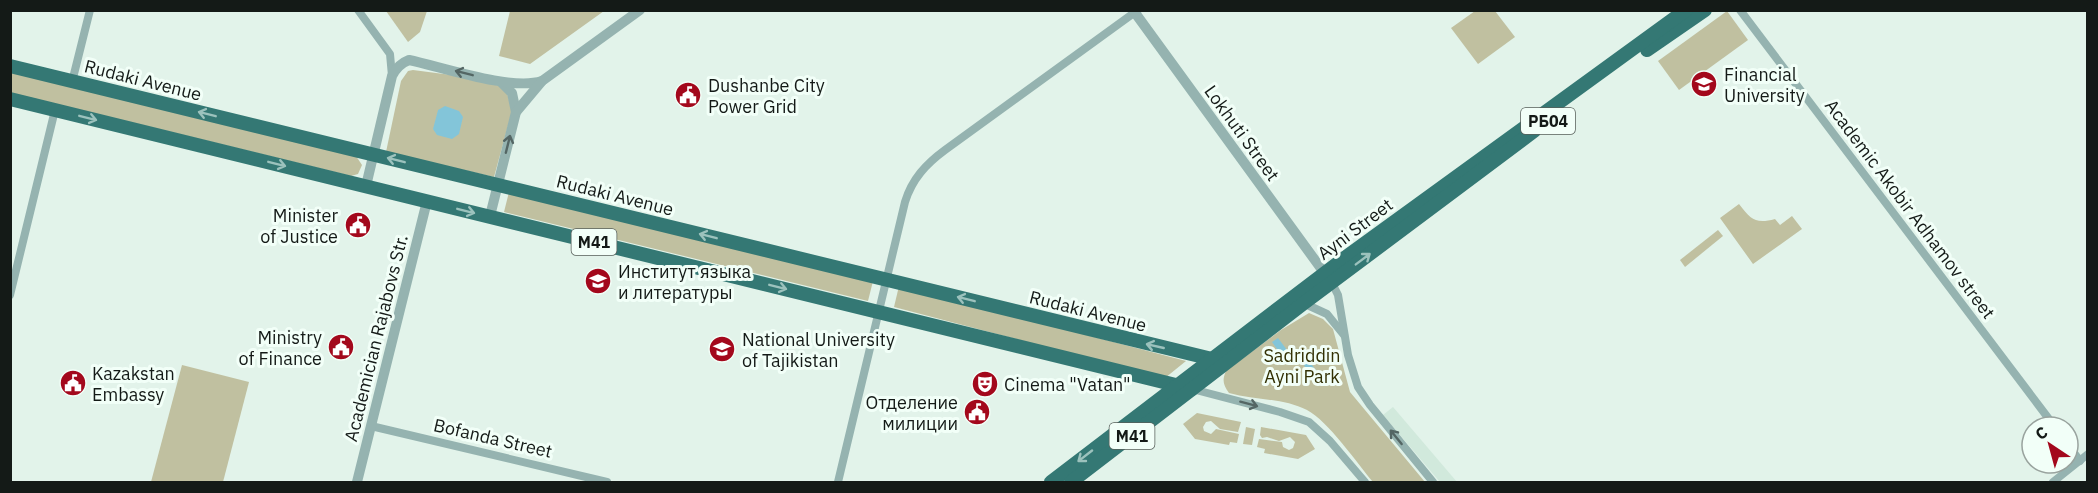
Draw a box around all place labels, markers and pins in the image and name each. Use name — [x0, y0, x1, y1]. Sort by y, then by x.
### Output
place label: Financial University — [1724, 63, 1805, 107]
school or university icon: Financial University — [1689, 69, 1719, 99]
place label: Dushanbe City Power Grid — [708, 74, 825, 118]
public building icon: Dushanbe City Power Grid — [673, 80, 703, 110]
place label: Minister of Justice — [260, 204, 338, 248]
public building icon: Minister of Justice — [343, 210, 373, 240]
place label: Институт языка и литературы — [618, 260, 751, 304]
school or university icon: Институт языка и литературы — [583, 266, 613, 296]
place label: Ministry of Finance — [238, 326, 322, 370]
place label: National University of Tajikistan — [742, 328, 895, 372]
public building icon: Ministry of Finance — [326, 332, 356, 362]
school or university icon: National University of Tajikistan — [707, 334, 737, 364]
place label: Kazakstan Embassy — [92, 362, 175, 406]
public building icon: Kazakstan Embassy — [58, 368, 88, 398]
theatre icon: Cinema "Vatan" — [970, 369, 1000, 399]
place label: Cinema "Vatan" — [1004, 373, 1131, 396]
place label: Отделение милиции — [865, 391, 958, 435]
public building icon: Отделение милиции — [962, 397, 992, 427]

